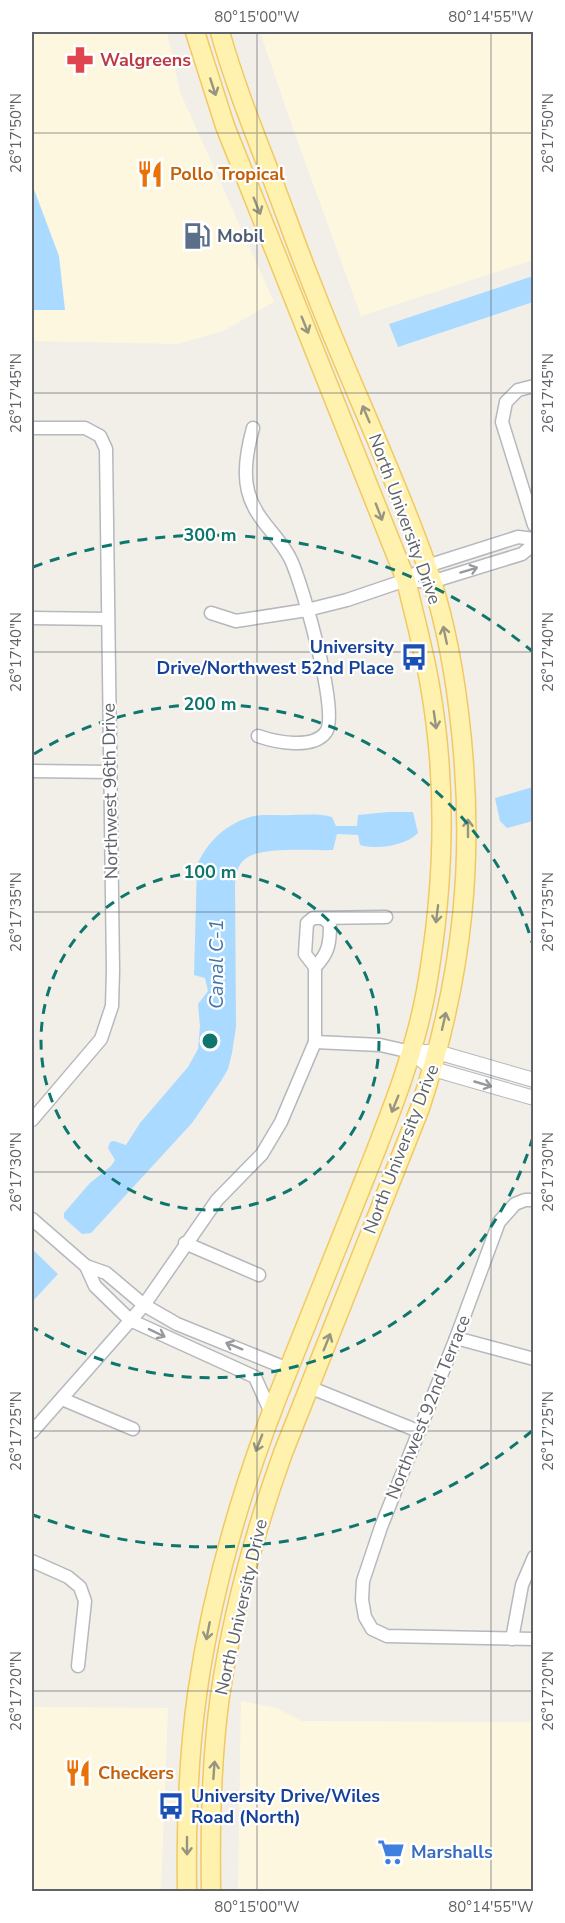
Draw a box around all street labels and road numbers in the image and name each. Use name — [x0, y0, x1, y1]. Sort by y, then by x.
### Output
street label: North University Drive — [363, 430, 447, 608]
street label: Northwest 96th Drive — [96, 703, 124, 879]
street label: North University Drive — [358, 1061, 444, 1237]
street label: Northwest 92nd Terrace — [380, 1311, 476, 1503]
street label: North University Drive — [209, 1517, 273, 1697]

